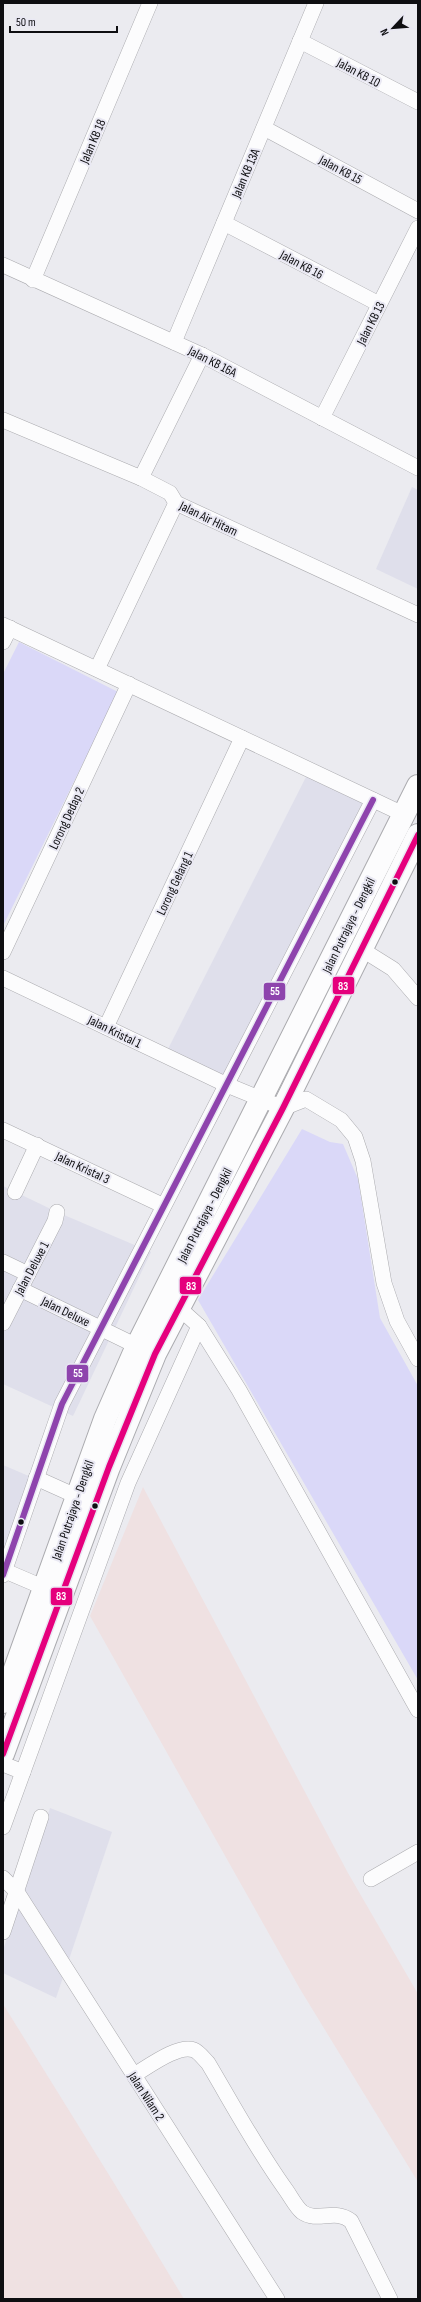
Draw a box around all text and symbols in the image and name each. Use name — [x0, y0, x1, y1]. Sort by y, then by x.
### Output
scale bar — [10, 8, 117, 34]
north arrow — [373, 8, 413, 48]
text: 50 m — [16, 15, 36, 30]
text: N — [377, 27, 392, 38]
street label: Jalan KB 10 — [333, 54, 383, 91]
street label: Jalan KB 18 — [76, 117, 110, 167]
street label: Jalan KB 13A — [228, 146, 264, 201]
street label: Jalan KB 15 — [316, 152, 365, 188]
street label: Jalan KB 16 — [276, 246, 326, 283]
street label: Jalan KB 13 — [353, 299, 389, 349]
street label: Jalan KB 16A — [185, 342, 240, 381]
street label: Jalan Air Hitam — [176, 498, 240, 540]
street label: Lorong Dedap 2 — [46, 785, 88, 852]
street label: Lorong Gelang 1 — [153, 849, 197, 918]
street label: Jalan Putrajaya - Dengkil — [318, 875, 379, 977]
unlabelled marker — [390, 877, 400, 887]
line badge: 83 — [332, 976, 355, 995]
text: 83 — [338, 980, 348, 993]
line badge: 55 — [263, 982, 286, 1001]
text: 55 — [270, 985, 280, 998]
street label: Jalan Kristal 1 — [84, 1012, 144, 1052]
street label: Jalan Kristal 3 — [52, 1148, 112, 1187]
street label: Jalan Putrajaya - Dengkil — [174, 1165, 236, 1266]
street label: Jalan Deluxe 1 — [11, 1238, 53, 1299]
line badge: 83 — [179, 1276, 202, 1295]
text: 83 — [186, 1280, 196, 1293]
street label: Jalan Deluxe — [38, 1293, 92, 1331]
line badge: 55 — [66, 1364, 89, 1383]
text: 55 — [73, 1367, 83, 1380]
street label: Jalan Putrajaya - Dengkil — [48, 1458, 97, 1563]
unlabelled marker — [90, 1501, 100, 1511]
unlabelled marker — [16, 1517, 26, 1527]
line badge: 83 — [50, 1587, 73, 1606]
text: 83 — [56, 1590, 66, 1603]
street label: Jalan Nilam 2 — [124, 2068, 168, 2124]

